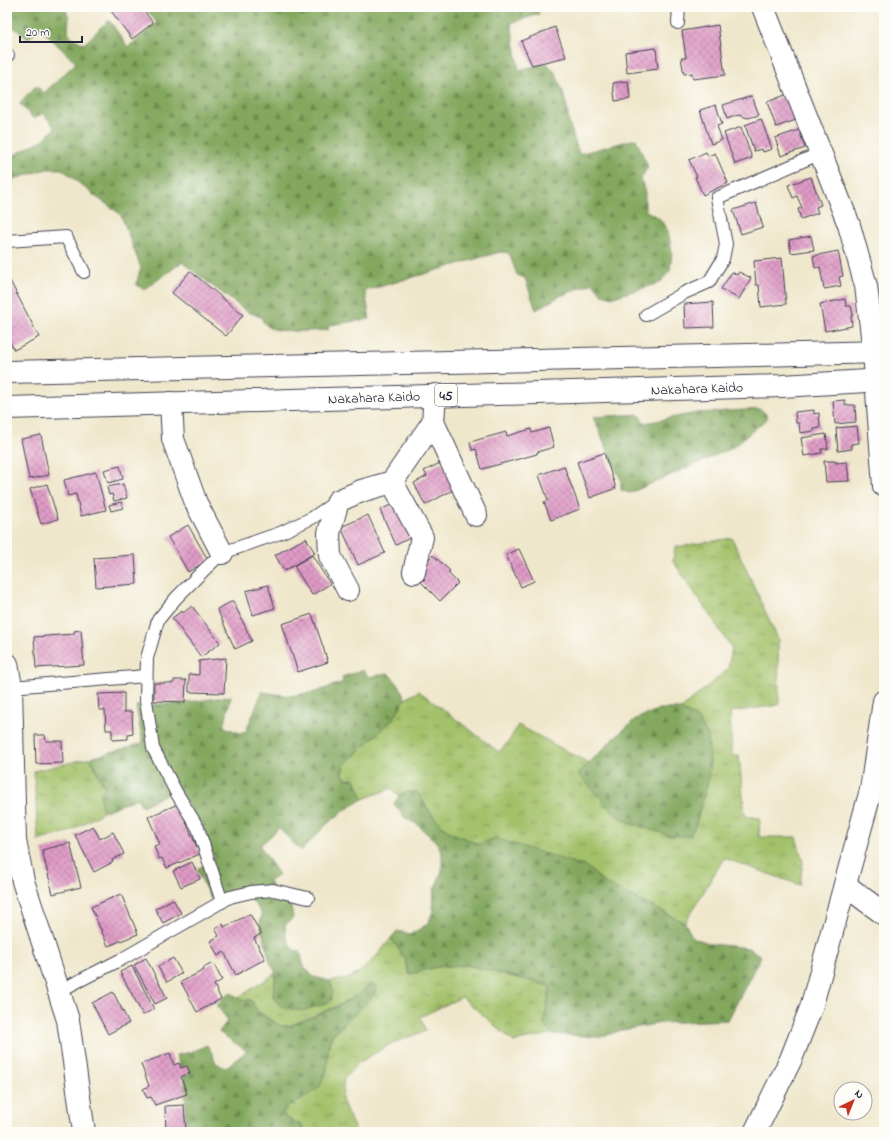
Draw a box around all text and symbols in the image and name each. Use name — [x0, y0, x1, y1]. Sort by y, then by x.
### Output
scale bar — [20, 18, 82, 44]
text: 20 m — [26, 24, 49, 42]
street label: Nakahara Kaido — [651, 377, 744, 402]
road number: 45 — [435, 384, 457, 406]
street label: Nakahara Kaido — [328, 386, 421, 411]
north arrow — [833, 1081, 873, 1121]
text: N — [851, 1086, 867, 1103]

